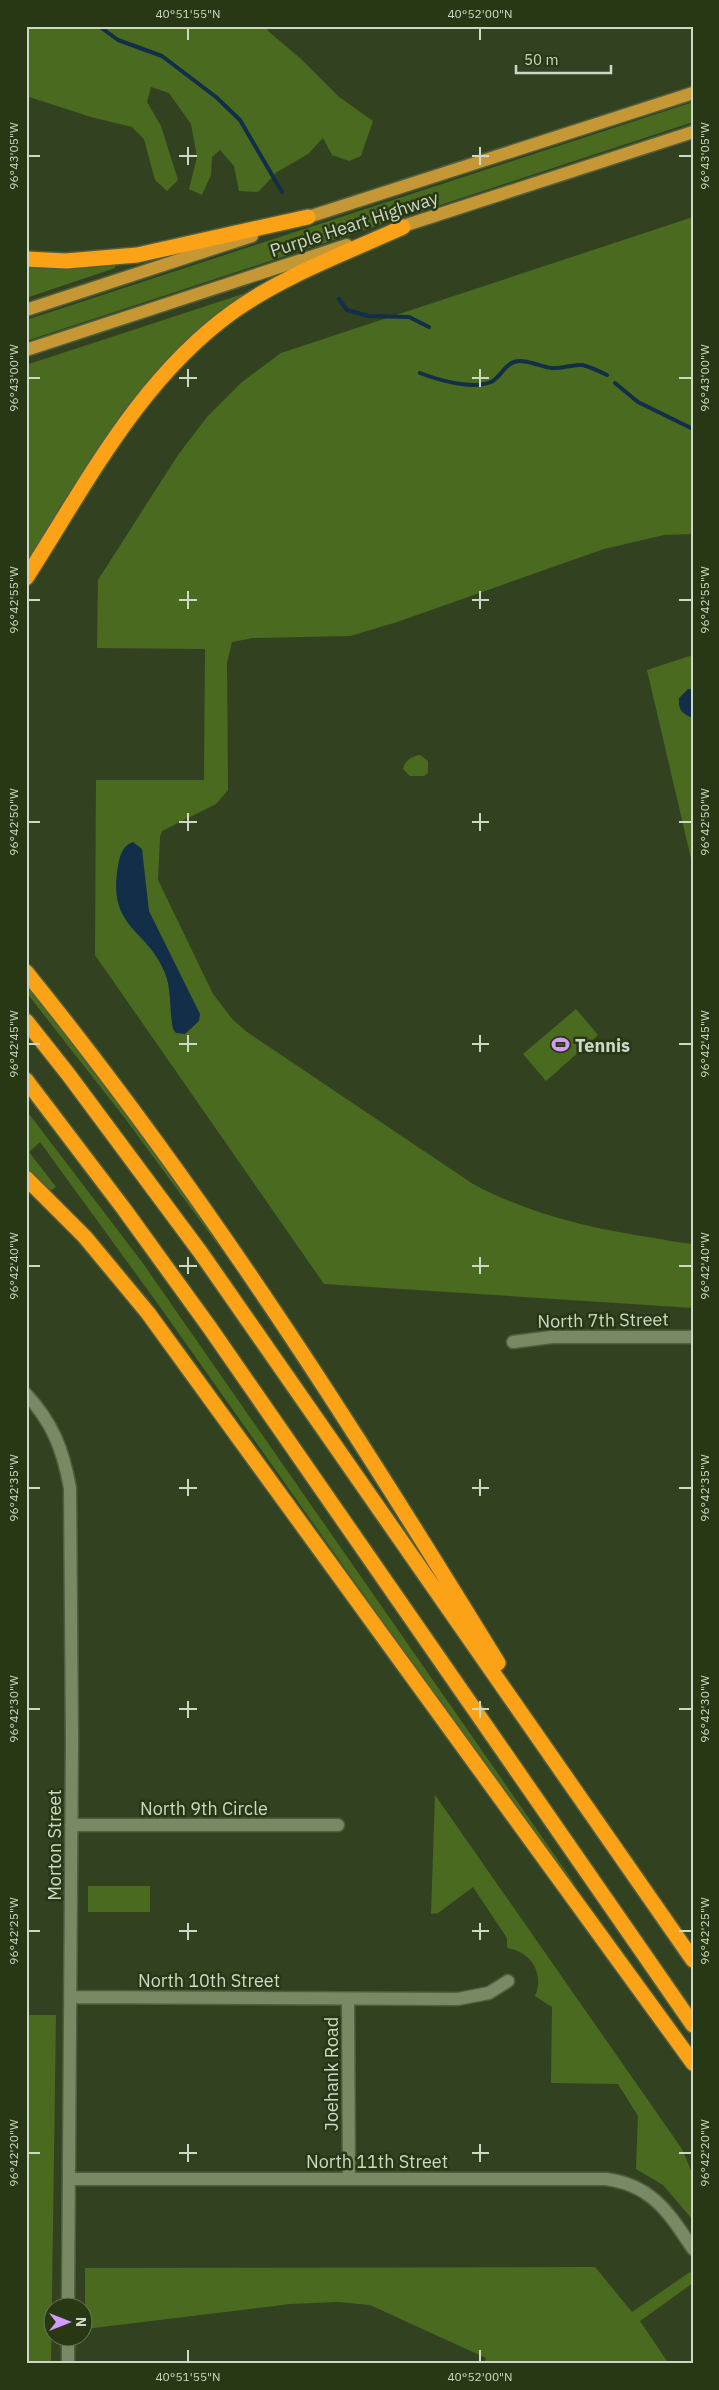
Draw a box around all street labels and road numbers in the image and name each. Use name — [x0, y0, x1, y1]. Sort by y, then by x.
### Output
street label: Purple Heart Highway — [267, 186, 441, 262]
street label: North 7th Street — [537, 1307, 669, 1333]
street label: Morton Street — [43, 1789, 66, 1901]
street label: North 9th Circle — [140, 1797, 268, 1820]
street label: North 10th Street — [138, 1969, 280, 1992]
street label: Joehank Road — [320, 2017, 343, 2131]
street label: North 11th Street — [306, 2150, 448, 2173]

